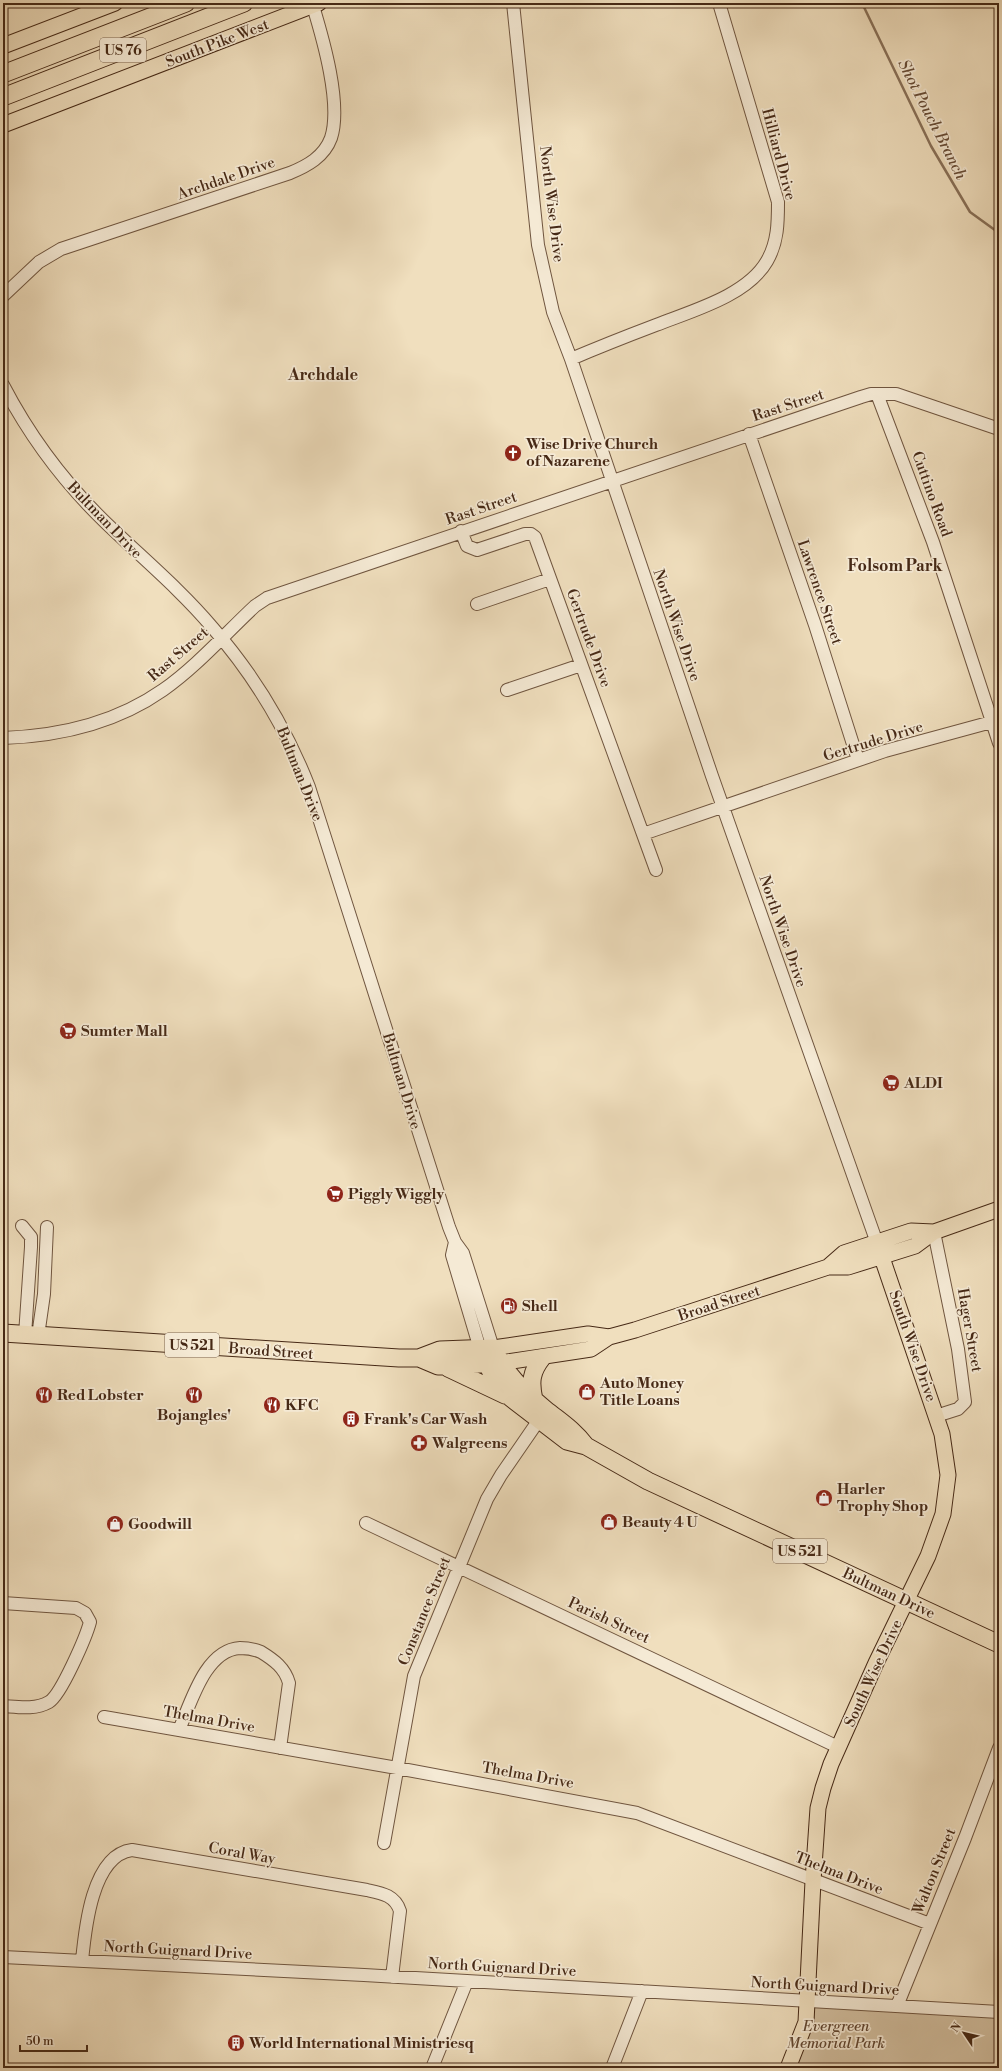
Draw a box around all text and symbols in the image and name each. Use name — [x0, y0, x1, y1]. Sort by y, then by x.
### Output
street label: South Pike West — [163, 15, 272, 72]
road number: US 76 — [100, 38, 146, 62]
water label: Shot Pouch Branch — [893, 56, 971, 183]
street label: Hilliard Drive — [757, 106, 800, 202]
street label: North Wise Drive — [535, 145, 568, 263]
street label: Archdale Drive — [174, 153, 278, 204]
district label: Archdale — [287, 365, 358, 385]
street label: Rast Street — [750, 385, 827, 426]
place label: Wise Drive Church of Nazarene — [525, 435, 659, 471]
church icon: Wise Drive Church of Nazarene — [503, 443, 523, 463]
street label: Cuttino Road — [907, 449, 956, 540]
street label: Bultman Drive — [62, 477, 146, 563]
street label: Rast Street — [443, 487, 520, 530]
street label: Lawrence Street — [793, 537, 847, 648]
district label: Folsom Park — [848, 556, 944, 576]
street label: North Wise Drive — [648, 567, 705, 684]
street label: Gertrude Drive — [562, 586, 615, 690]
street label: Rast Street — [144, 622, 213, 686]
street label: Gertrude Drive — [821, 717, 925, 766]
street label: Bultman Drive — [272, 723, 327, 824]
street label: North Wise Drive — [754, 873, 811, 990]
supermarket icon: Sumter Mall — [58, 1021, 78, 1041]
place label: Sumter Mall — [81, 1022, 168, 1041]
street label: Bultman Drive — [378, 1030, 425, 1132]
supermarket icon: ALDI — [881, 1073, 901, 1093]
place label: ALDI — [903, 1074, 943, 1093]
supermarket icon: Piggly Wiggly — [325, 1184, 345, 1204]
place label: Piggly Wiggly — [348, 1185, 444, 1204]
street label: Broad Street — [675, 1281, 763, 1326]
street label: Hager Street — [953, 1287, 986, 1374]
street label: South Wise Drive — [885, 1288, 940, 1404]
fuel station icon: Shell — [499, 1296, 519, 1316]
place label: Shell — [522, 1297, 558, 1316]
road number: US 521 — [165, 1333, 219, 1357]
street label: Broad Street — [227, 1339, 315, 1364]
place label: Auto Money Title Loans — [599, 1374, 685, 1410]
shop icon: Auto Money Title Loans — [577, 1382, 597, 1402]
restaurant icon: Red Lobster — [34, 1385, 54, 1405]
restaurant icon: Bojangles' — [184, 1385, 204, 1405]
place label: Red Lobster — [57, 1386, 144, 1405]
restaurant icon: KFC — [262, 1395, 282, 1415]
place label: KFC — [285, 1396, 318, 1415]
place label: Bojangles' — [157, 1406, 231, 1425]
building icon: Frank's Car Wash — [341, 1409, 361, 1429]
place label: Frank's Car Wash — [364, 1410, 488, 1429]
pharmacy icon: Walgreens — [409, 1433, 429, 1453]
place label: Walgreens — [431, 1434, 508, 1453]
place label: Harler Trophy Shop — [837, 1480, 928, 1516]
shop icon: Harler Trophy Shop — [814, 1488, 834, 1508]
shop icon: Beauty 4 U — [599, 1512, 619, 1532]
place label: Beauty 4 U — [622, 1513, 698, 1532]
shop icon: Goodwill — [105, 1514, 125, 1534]
place label: Goodwill — [128, 1515, 192, 1534]
road number: US 521 — [773, 1539, 827, 1563]
street label: Constance Street — [394, 1553, 455, 1668]
street label: Bultman Drive — [839, 1563, 938, 1623]
street label: Parish Street — [565, 1593, 653, 1648]
street label: South Wise Drive — [840, 1616, 907, 1730]
street label: Thelma Drive — [161, 1702, 256, 1737]
street label: Thelma Drive — [480, 1758, 575, 1793]
street label: Walton Street — [908, 1825, 961, 1918]
street label: Coral Way — [207, 1838, 278, 1869]
street label: Thelma Drive — [792, 1848, 886, 1899]
street label: North Guignard Drive — [103, 1937, 253, 1964]
street label: North Guignard Drive — [427, 1954, 577, 1981]
street label: North Guignard Drive — [750, 1973, 900, 2000]
north arrow — [944, 2013, 984, 2053]
park label: Evergreen Memorial Park — [787, 2017, 885, 2053]
text: N — [948, 2020, 965, 2035]
scale bar — [20, 2027, 87, 2053]
building icon: World International Ministriesq — [226, 2033, 246, 2053]
text: 50 m — [26, 2034, 54, 2049]
place label: World International Ministriesq — [248, 2034, 475, 2053]

